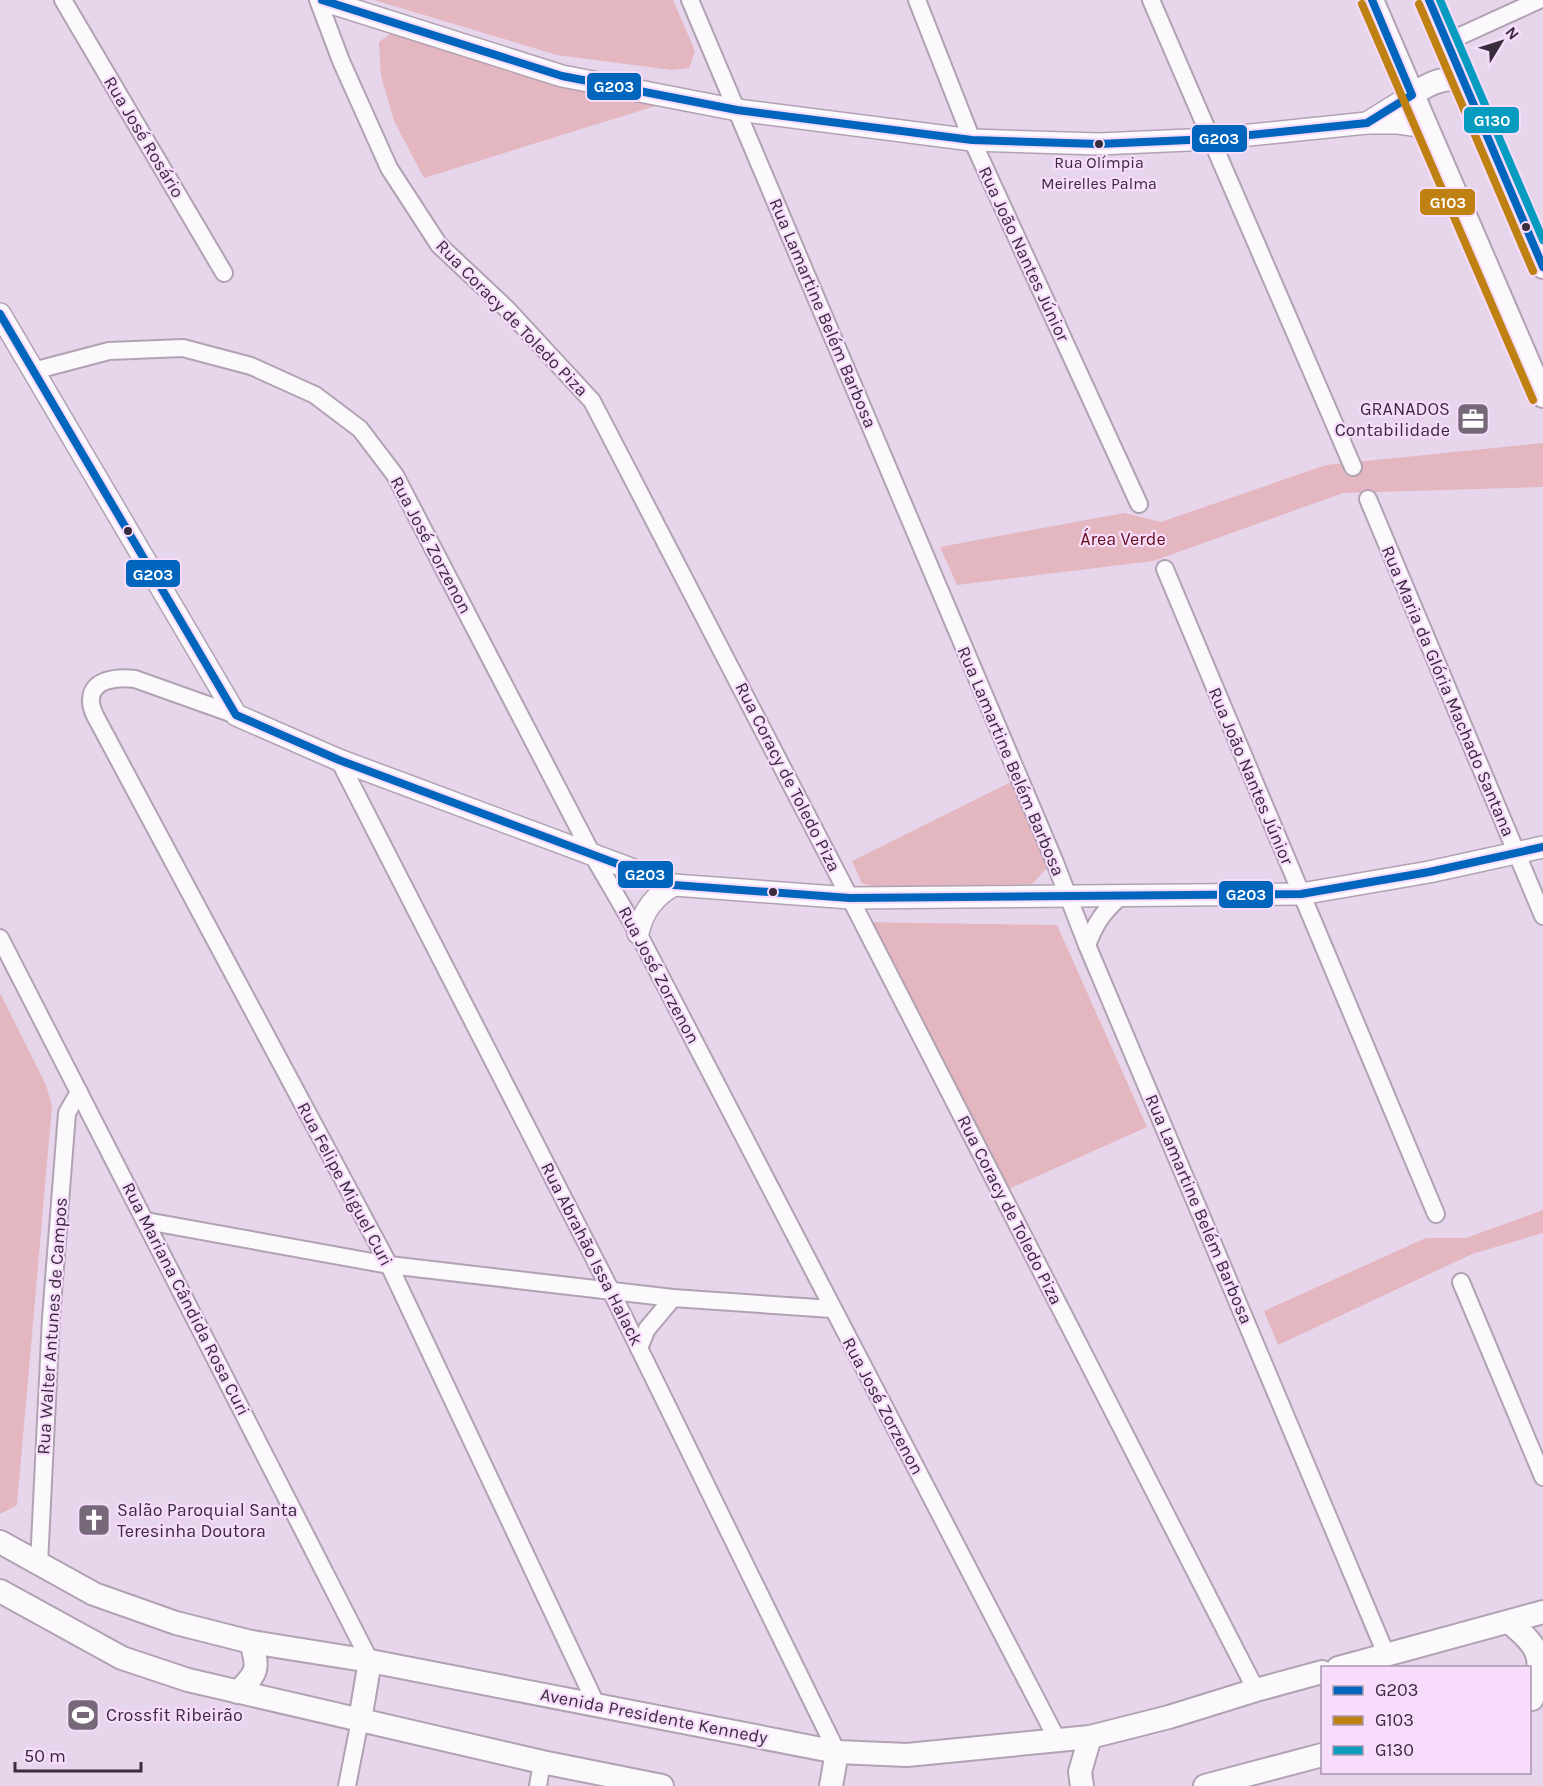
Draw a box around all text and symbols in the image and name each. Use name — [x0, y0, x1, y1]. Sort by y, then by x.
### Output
north arrow — [1471, 12, 1531, 72]
text: N — [1501, 23, 1523, 43]
street label: Rua José Rosário — [99, 72, 189, 202]
line badge: G203 — [586, 72, 642, 101]
text: G203 — [594, 77, 634, 96]
line badge: G130 — [1463, 106, 1520, 134]
text: G130 — [1474, 111, 1510, 130]
line badge: G203 — [1191, 124, 1248, 153]
text: G203 — [1199, 129, 1239, 148]
marker: Rua Olímpia Meirelles Palma — [1093, 138, 1105, 150]
place label: Rua Olímpia Meirelles Palma — [1041, 153, 1157, 193]
street label: Rua João Nantes Júnior — [974, 163, 1074, 346]
line badge: G103 — [1419, 188, 1476, 216]
text: G103 — [1430, 193, 1466, 212]
street label: Rua Lamartine Belém Barbosa — [765, 195, 881, 431]
unlabelled marker — [1520, 221, 1532, 233]
street label: Rua Coracy de Toledo Piza — [431, 235, 593, 401]
place label: GRANADOS Contabilidade — [1335, 398, 1450, 441]
office icon: GRANADOS Contabilidade — [1455, 401, 1491, 437]
street label: Rua José Zorzenon — [385, 472, 477, 618]
unlabelled marker — [122, 525, 134, 537]
park label: Área Verde — [1080, 527, 1166, 550]
street label: Rua Maria da Glória Machado Santana — [1377, 542, 1519, 840]
line badge: G203 — [125, 559, 181, 588]
text: G203 — [133, 565, 173, 584]
street label: Rua Lamartine Belém Barbosa — [953, 643, 1069, 879]
street label: Rua Coracy de Toledo Piza — [731, 679, 845, 875]
street label: Rua João Nantes Júnior — [1204, 684, 1299, 869]
line badge: G203 — [617, 860, 674, 889]
text: G203 — [625, 865, 665, 884]
line badge: G203 — [1218, 880, 1274, 909]
text: G203 — [1226, 885, 1266, 904]
unlabelled marker — [767, 886, 779, 898]
street label: Rua José Zorzenon — [613, 902, 705, 1048]
street label: Rua Lamartine Belém Barbosa — [1141, 1091, 1257, 1327]
street label: Rua Felipe Miguel Curi — [292, 1098, 398, 1270]
street label: Rua Coracy de Toledo Piza — [953, 1112, 1067, 1308]
street label: Rua Abrahão Issa Halack — [536, 1159, 648, 1349]
street label: Rua Mariana Cândida Rosa Curi — [117, 1179, 255, 1419]
street label: Rua Walter Antunes de Campos — [32, 1197, 72, 1455]
street label: Rua José Zorzenon — [837, 1333, 929, 1479]
place label: Salão Paroquial Santa Teresinha Doutora — [117, 1499, 297, 1542]
church icon: Salão Paroquial Santa Teresinha Doutora — [76, 1502, 112, 1538]
legend — [1321, 1666, 1531, 1774]
text: G203 — [1375, 1679, 1418, 1701]
street label: Avenida Presidente Kennedy — [538, 1683, 770, 1749]
sports icon: Crossfit Ribeirão — [65, 1697, 101, 1733]
place label: Crossfit Ribeirão — [106, 1704, 243, 1726]
text: G103 — [1375, 1709, 1414, 1731]
scale bar — [15, 1735, 141, 1773]
text: G130 — [1375, 1739, 1414, 1761]
text: 50 m — [24, 1745, 66, 1767]

